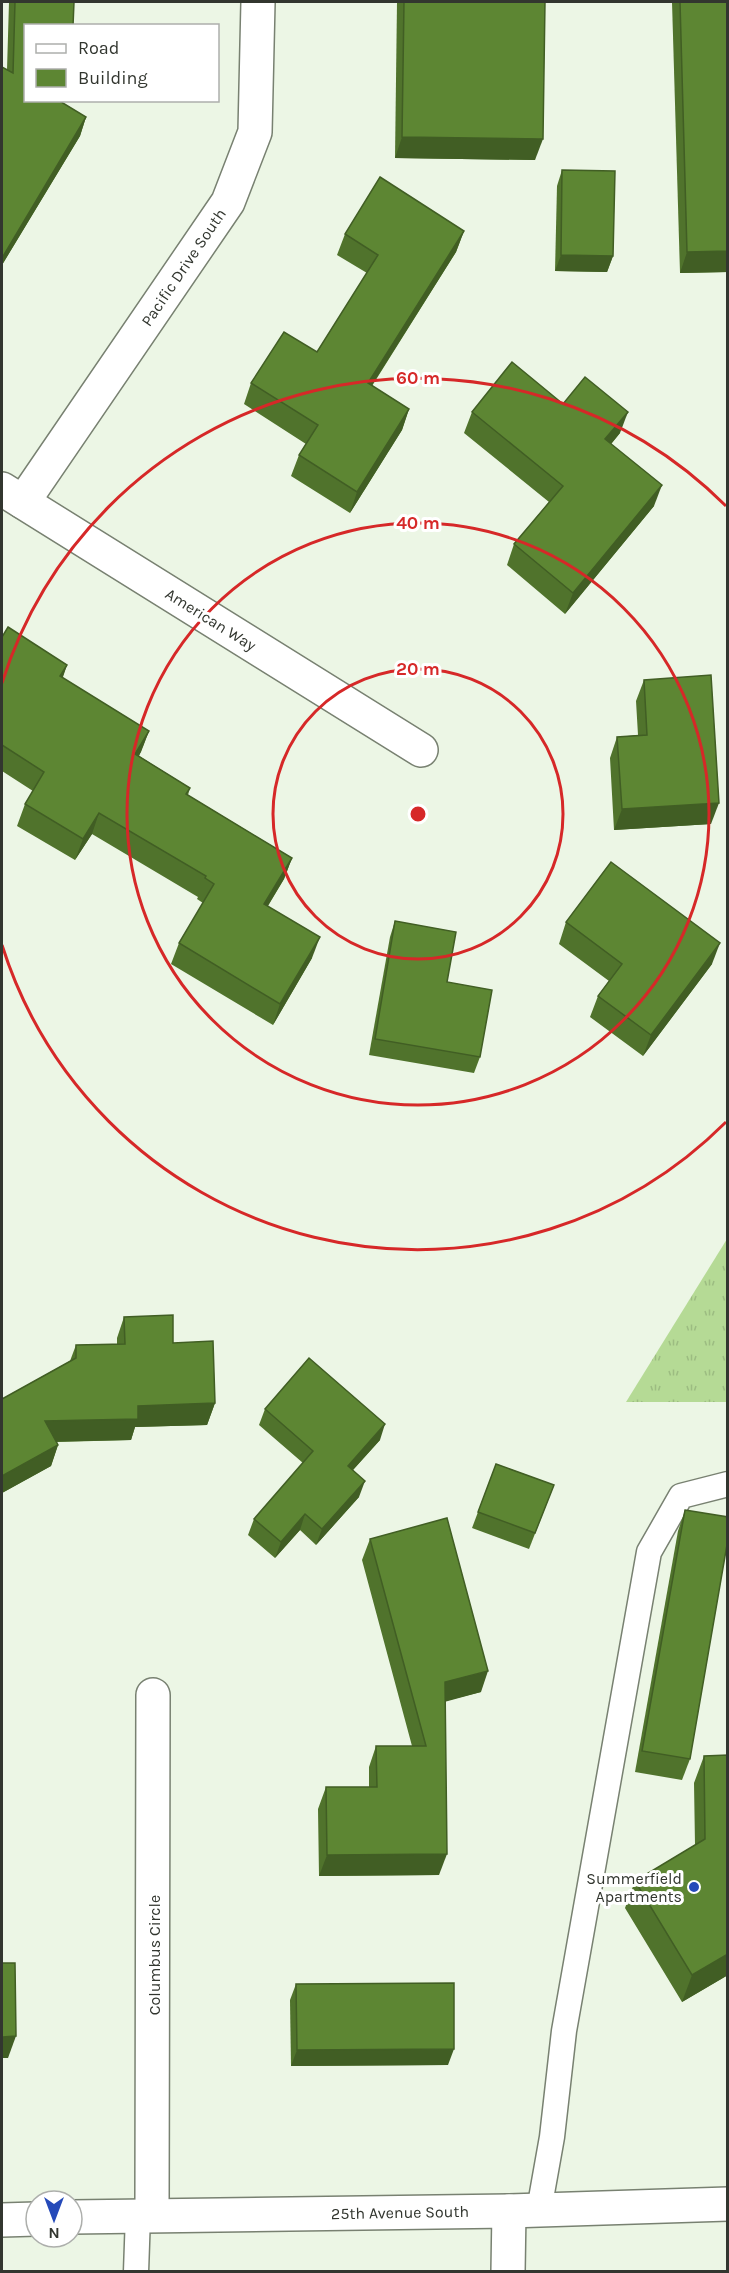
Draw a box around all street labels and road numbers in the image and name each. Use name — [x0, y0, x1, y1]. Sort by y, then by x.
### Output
street label: Pacific Drive South — [137, 205, 230, 330]
street label: American Way — [162, 584, 260, 655]
street label: Columbus Circle — [145, 1895, 164, 2015]
street label: 25th Avenue South — [331, 2202, 469, 2223]

